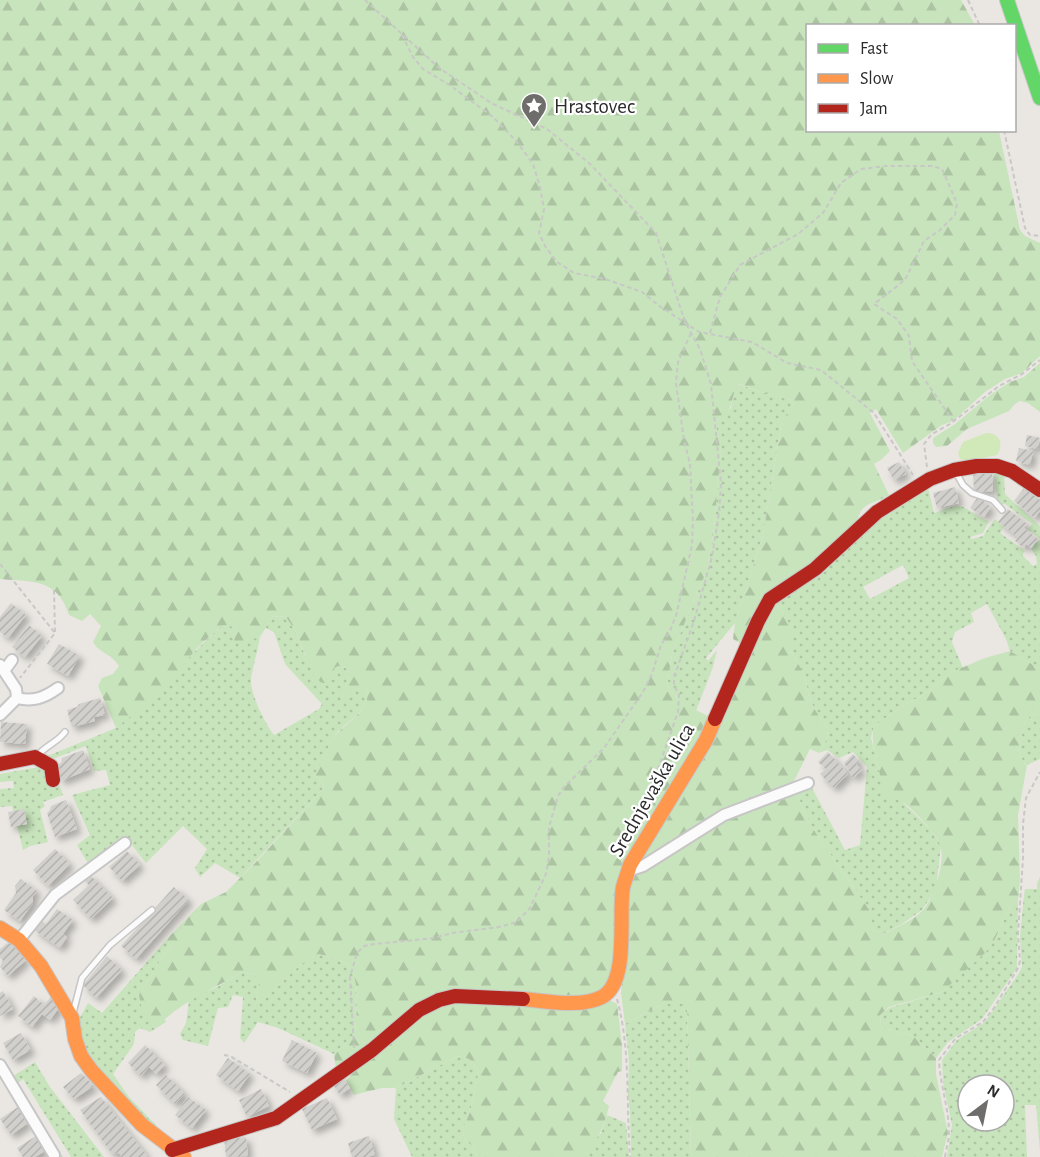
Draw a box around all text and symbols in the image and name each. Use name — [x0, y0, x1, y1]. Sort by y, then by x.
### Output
legend — [806, 24, 1016, 132]
text: Fast — [860, 40, 888, 58]
text: Slow — [860, 70, 893, 88]
place icon: Hrastovec — [519, 91, 549, 129]
place label: Hrastovec — [554, 96, 635, 117]
text: Jam — [860, 100, 888, 118]
street label: Srednjevaška ulica — [605, 720, 699, 860]
north arrow — [956, 1073, 1016, 1133]
text: N — [984, 1081, 1002, 1101]

